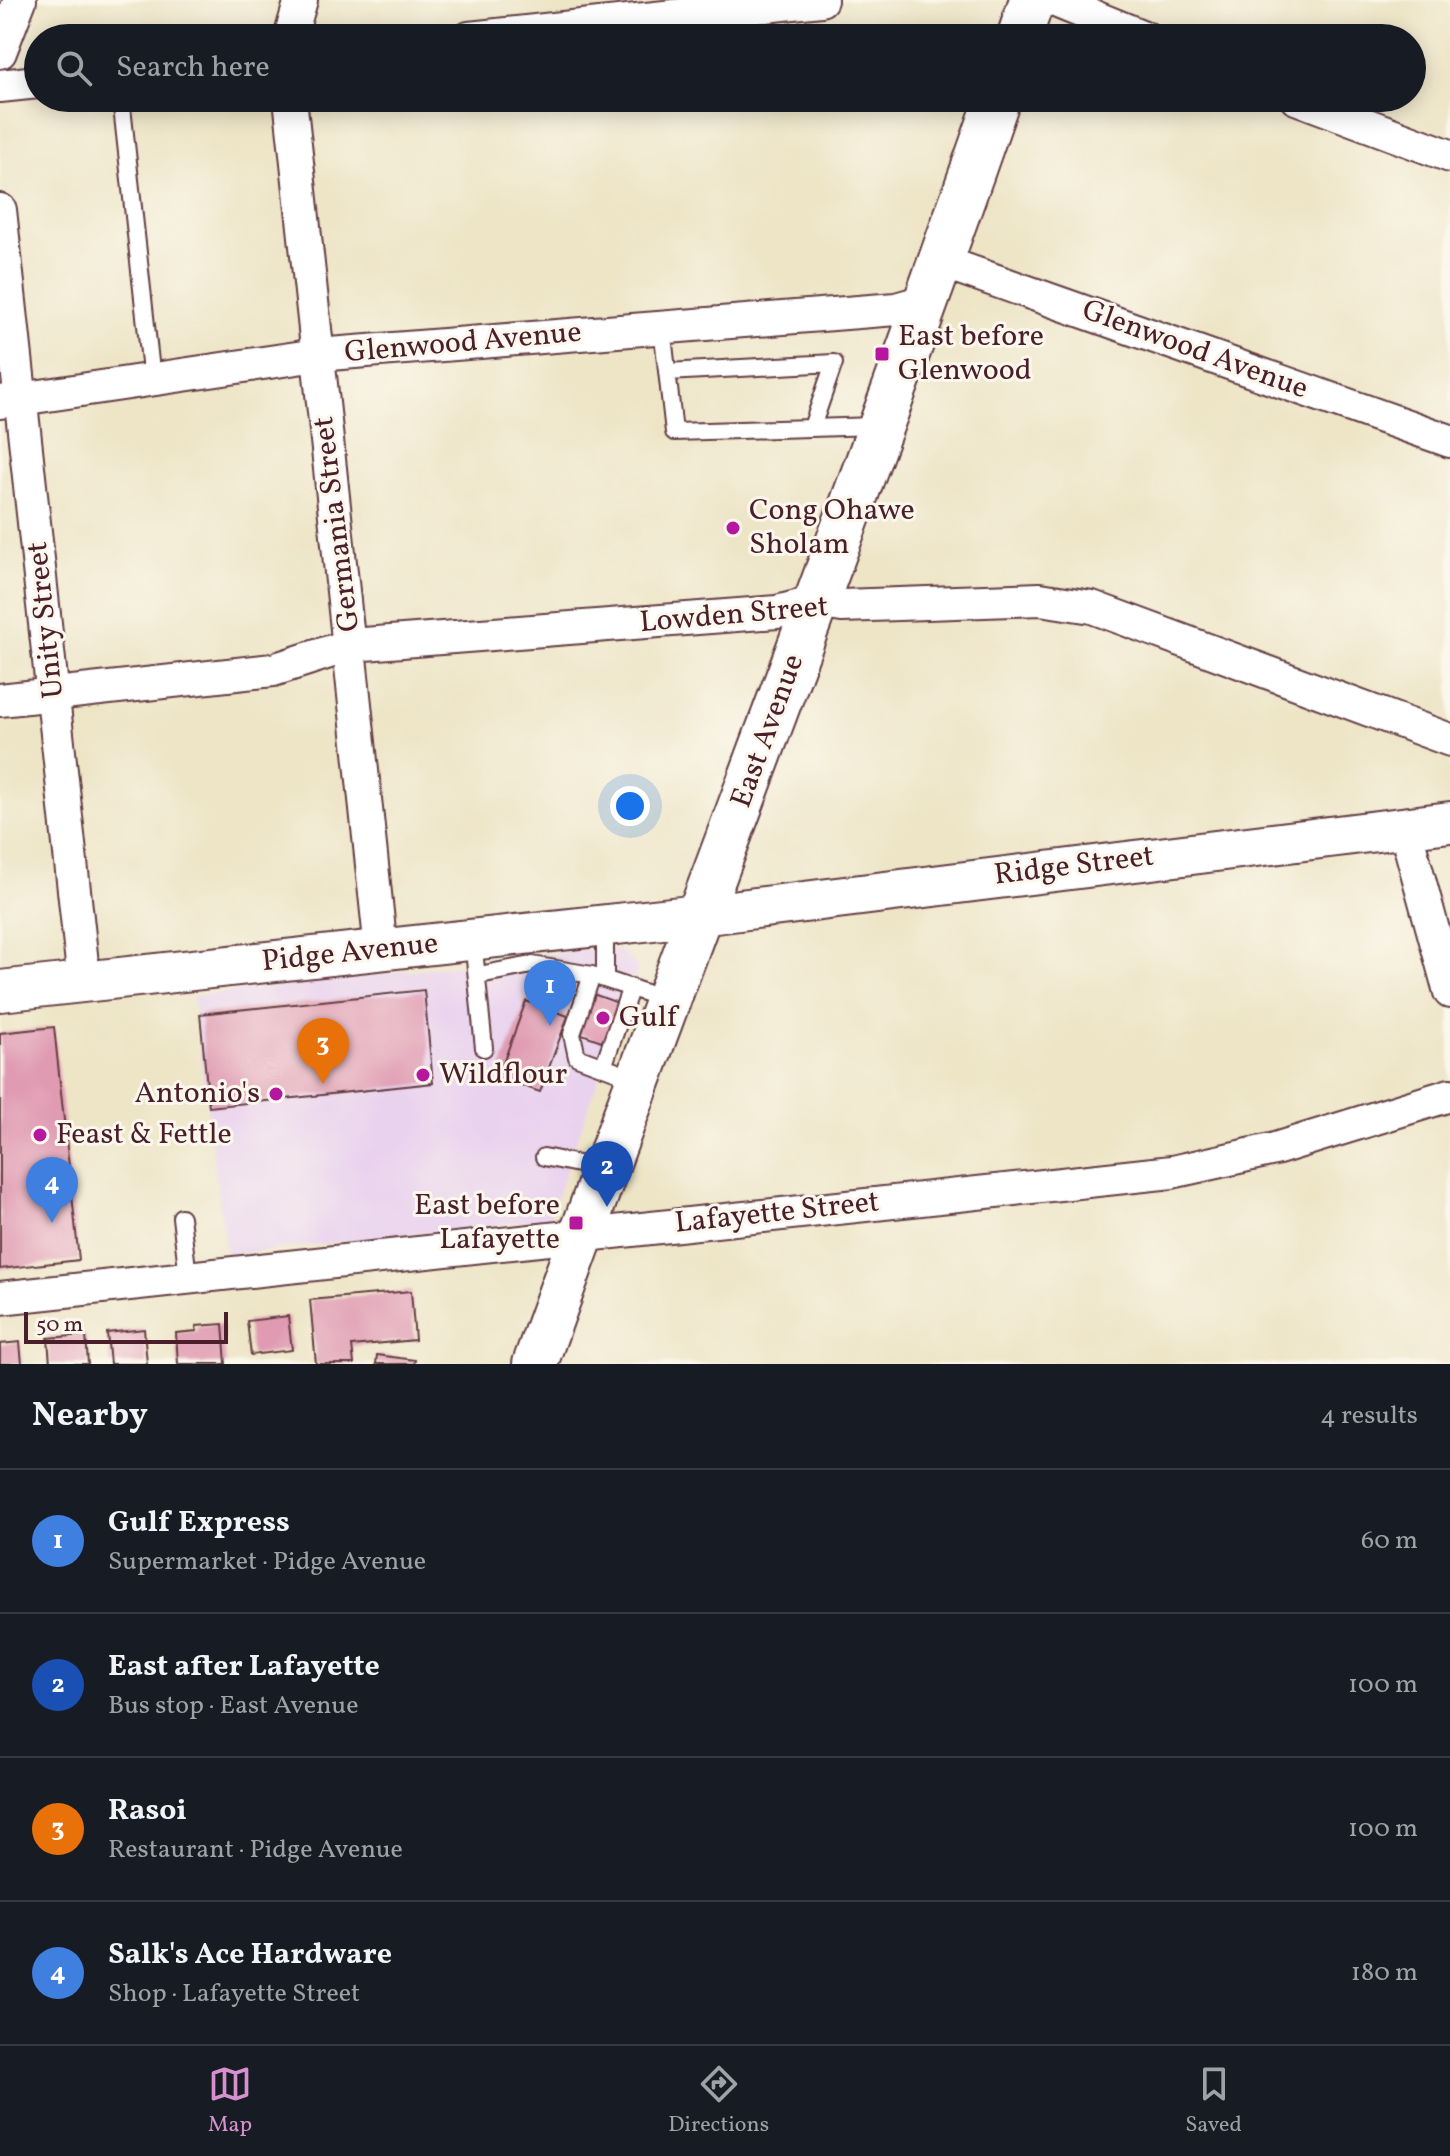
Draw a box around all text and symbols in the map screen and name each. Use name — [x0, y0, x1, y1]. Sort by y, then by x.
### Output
search box — [24, 24, 1426, 112]
icon: search — [52, 46, 96, 90]
text: Search here — [116, 47, 270, 89]
street label: Glenwood Avenue — [1076, 290, 1314, 410]
street label: Glenwood Avenue — [343, 312, 583, 374]
place label: East before Glenwood — [898, 316, 1044, 392]
marker: East before Glenwood — [873, 345, 891, 363]
street label: Germania Street — [303, 414, 371, 634]
place label: Cong Ohawe Sholam — [749, 490, 915, 566]
marker: Cong Ohawe Sholam — [724, 519, 742, 537]
street label: Unity Street — [17, 539, 75, 701]
street label: Lowden Street — [638, 586, 830, 644]
street label: East Avenue — [721, 648, 815, 814]
your location — [610, 786, 650, 826]
street label: Ridge Street — [992, 835, 1156, 897]
street label: Pidge Avenue — [260, 923, 440, 983]
pin: 1 — [524, 960, 576, 1026]
place label: Gulf — [619, 997, 680, 1039]
marker: Gulf — [594, 1009, 612, 1027]
pin: 3 — [297, 1018, 349, 1084]
place label: Wildflour — [439, 1054, 567, 1096]
marker: Wildflour — [414, 1066, 432, 1084]
place label: Antonio's — [135, 1073, 260, 1115]
marker: Antonio's — [267, 1085, 285, 1103]
place label: Feast & Fettle — [56, 1114, 232, 1156]
marker: Feast & Fettle — [31, 1126, 49, 1144]
pin: 2 — [581, 1141, 633, 1207]
pin: 4 — [26, 1157, 78, 1223]
street label: Lafayette Street — [673, 1181, 881, 1245]
place label: East before Lafayette — [414, 1185, 560, 1261]
marker: East before Lafayette — [567, 1214, 585, 1232]
scale bar — [24, 1308, 228, 1344]
text: 50 m — [36, 1310, 83, 1341]
text: Nearby — [32, 1393, 148, 1440]
text: 4 results — [1320, 1398, 1418, 1434]
text: Gulf Express — [108, 1502, 290, 1544]
text: 1 — [53, 1523, 63, 1559]
text: 60 m — [1361, 1523, 1418, 1559]
text: Supermarket · Pidge Avenue — [108, 1544, 426, 1580]
text: East after Lafayette — [108, 1646, 380, 1688]
text: 2 — [51, 1667, 65, 1703]
text: 100 m — [1348, 1667, 1418, 1703]
text: Bus stop · East Avenue — [108, 1688, 358, 1724]
text: Rasoi — [108, 1790, 187, 1832]
text: 3 — [51, 1811, 65, 1847]
text: 100 m — [1348, 1811, 1418, 1847]
text: Restaurant · Pidge Avenue — [108, 1832, 403, 1868]
text: Salk's Ace Hardware — [108, 1934, 392, 1976]
text: 4 — [50, 1955, 66, 1991]
text: 180 m — [1351, 1955, 1418, 1991]
text: Shop · Lafayette Street — [108, 1976, 360, 2012]
tab: Map — [208, 2062, 252, 2141]
tab: Directions — [668, 2062, 769, 2141]
tab: Saved — [1185, 2062, 1242, 2141]

